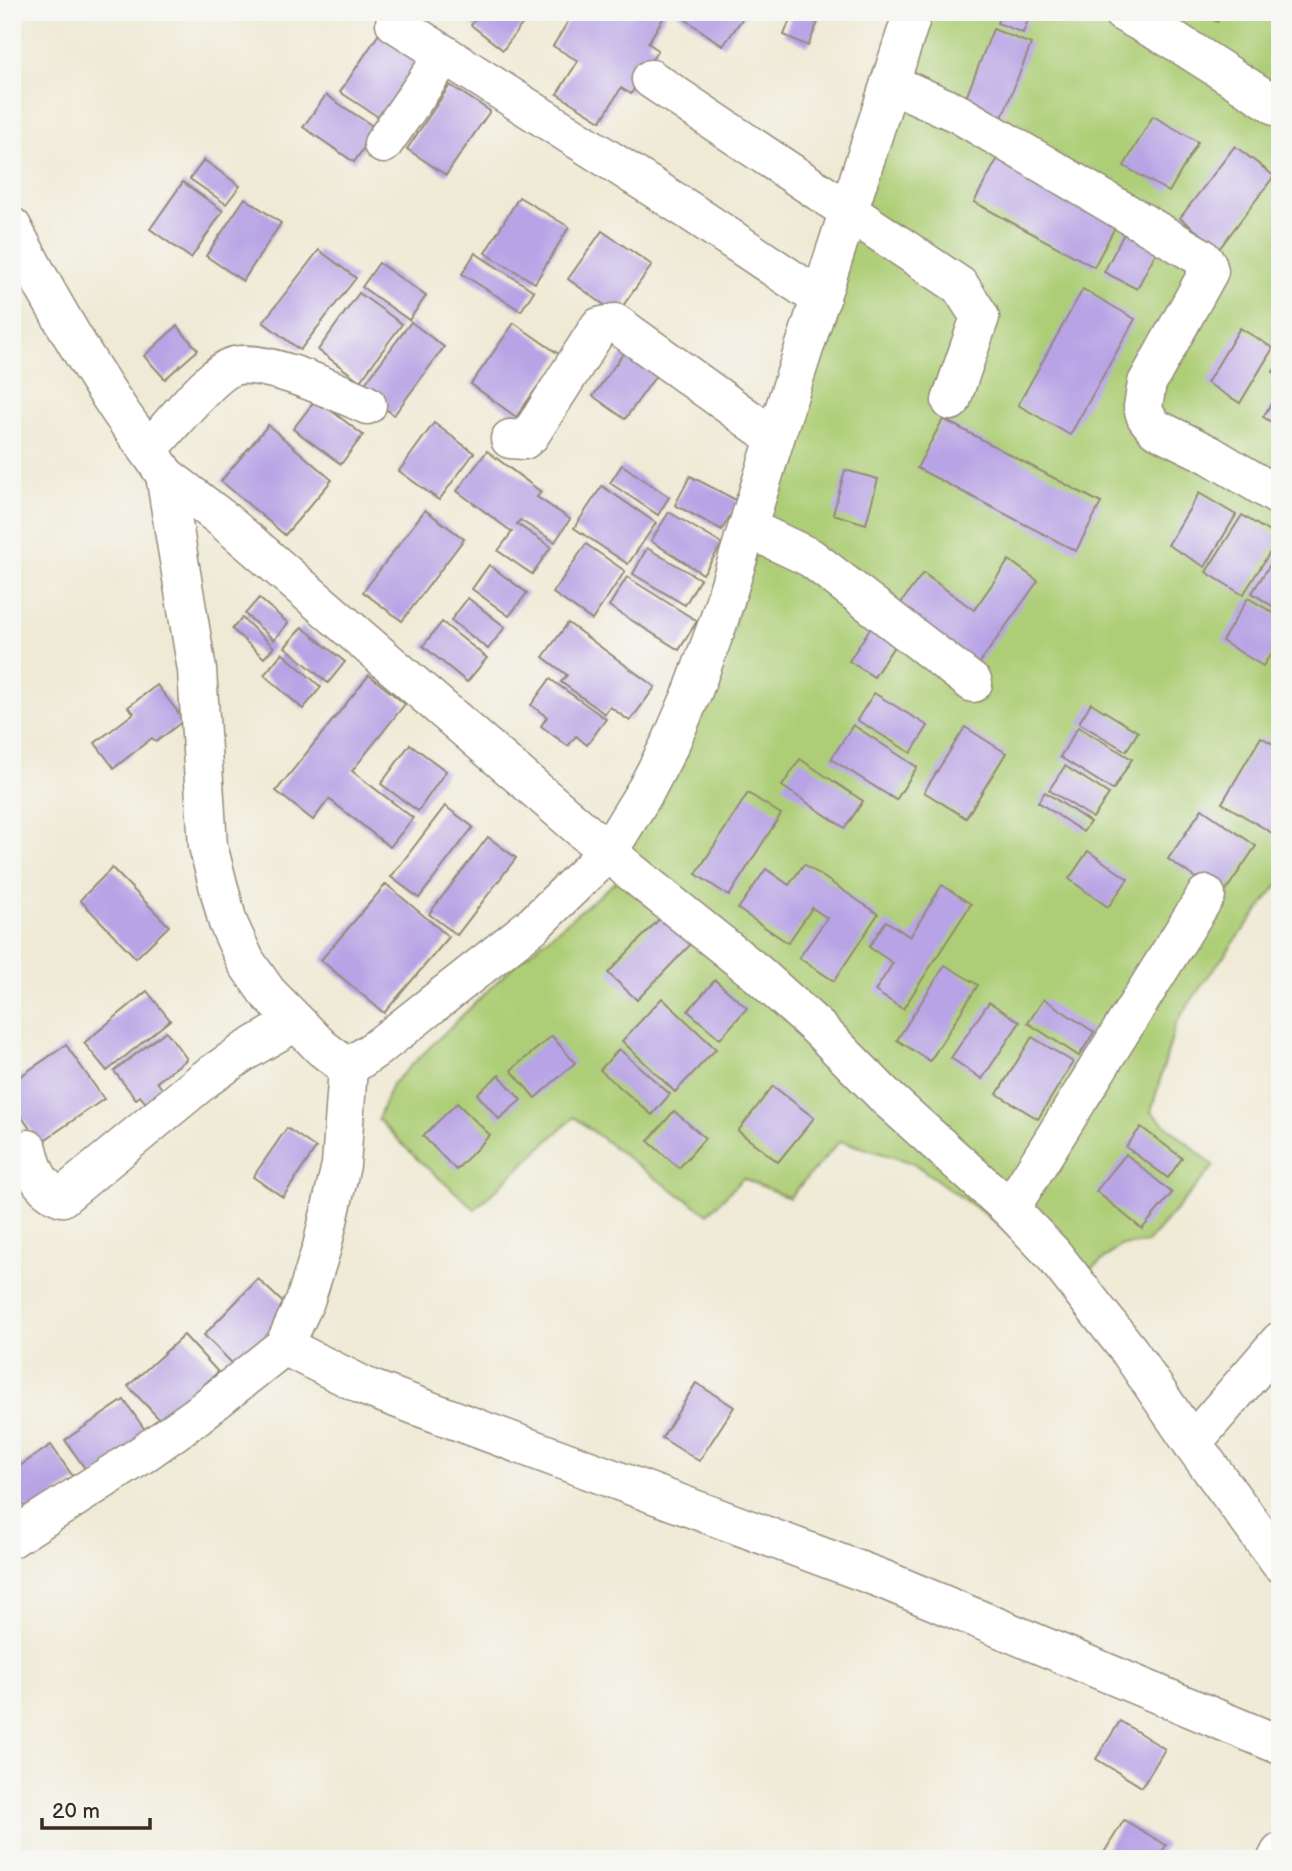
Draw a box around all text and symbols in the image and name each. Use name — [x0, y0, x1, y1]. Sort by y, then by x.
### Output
scale bar — [42, 1787, 150, 1831]
text: 20 m — [52, 1799, 100, 1824]

